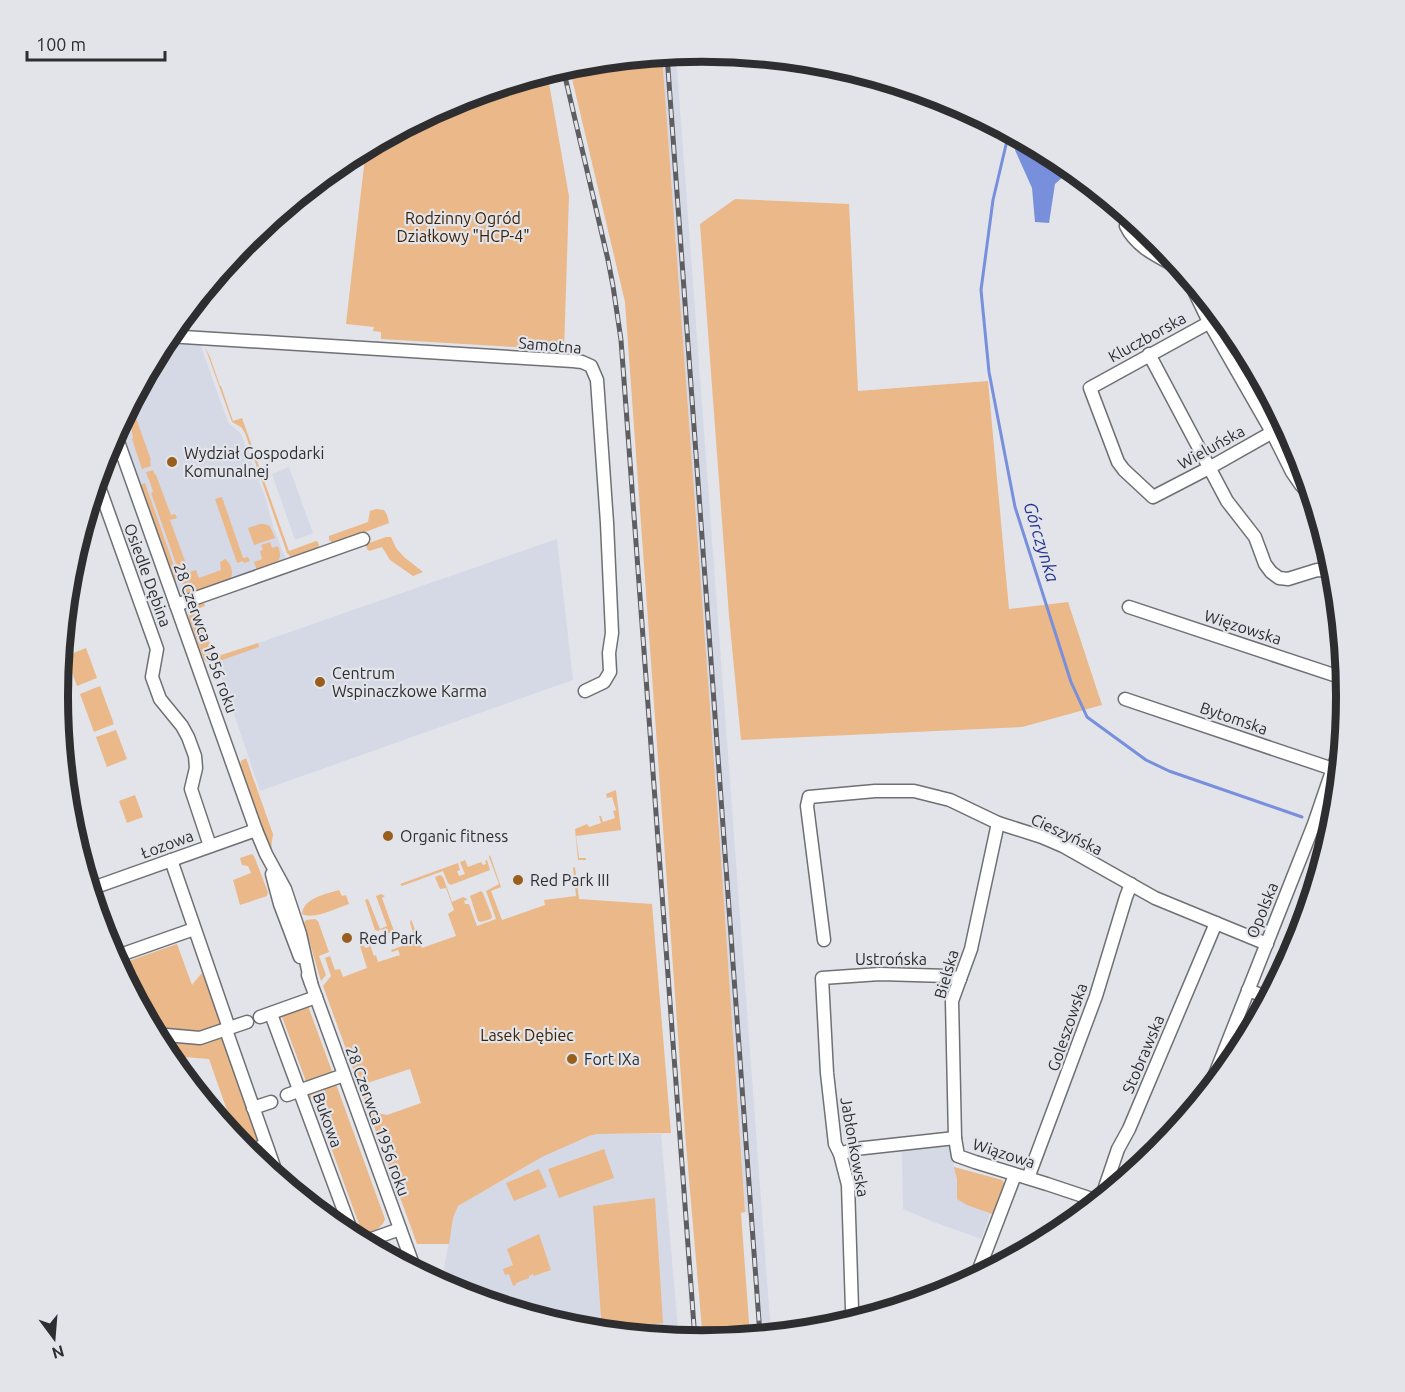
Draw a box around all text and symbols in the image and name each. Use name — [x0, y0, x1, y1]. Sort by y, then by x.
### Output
scale bar — [27, 24, 165, 62]
text: 100 m — [36, 34, 86, 54]
park label: Rodzinny Ogród Działkowy "HCP-4" — [396, 209, 530, 245]
street label: Kluczborska — [1105, 308, 1189, 366]
street label: Samotna — [518, 333, 582, 357]
street label: Wieluńska — [1174, 421, 1248, 473]
place label: Wydział Gospodarki Komunalnej — [184, 444, 325, 480]
marker: Wydział Gospodarki Komunalnej — [165, 455, 179, 469]
water label: Górczynka — [1020, 499, 1064, 584]
street label: Osiedle Dębina — [121, 521, 175, 629]
street label: 28 Czerwca 1956 roku — [171, 561, 241, 715]
street label: Więzowska — [1202, 606, 1284, 648]
place label: Centrum Wspinaczkowe Karma — [332, 664, 487, 700]
marker: Centrum Wspinaczkowe Karma — [313, 675, 327, 689]
street label: Bytomska — [1198, 698, 1270, 738]
street label: Cieszyńska — [1028, 810, 1106, 858]
street label: Łozowa — [138, 826, 196, 862]
place label: Organic fitness — [400, 827, 508, 845]
marker: Organic fitness — [381, 829, 395, 843]
place label: Red Park III — [530, 871, 610, 889]
marker: Red Park III — [511, 873, 525, 887]
street label: Opolska — [1243, 879, 1281, 941]
place label: Red Park — [359, 929, 423, 947]
marker: Red Park — [340, 931, 354, 945]
street label: Bielska — [930, 947, 962, 1001]
street label: Ustrońska — [855, 950, 927, 968]
street label: Goleszowska — [1043, 981, 1091, 1073]
street label: Stobrawska — [1118, 1012, 1168, 1096]
park label: Lasek Dębiec — [480, 1026, 574, 1044]
street label: 28 Czerwca 1956 roku — [343, 1044, 413, 1198]
place label: Fort IXa — [584, 1050, 640, 1068]
marker: Fort IXa — [565, 1052, 579, 1066]
street label: Bukowa — [310, 1090, 346, 1150]
street label: Jabłonkowska — [837, 1096, 873, 1198]
street label: Wiązowa — [971, 1134, 1037, 1172]
north arrow — [24, 1308, 84, 1368]
text: N — [50, 1342, 66, 1363]

